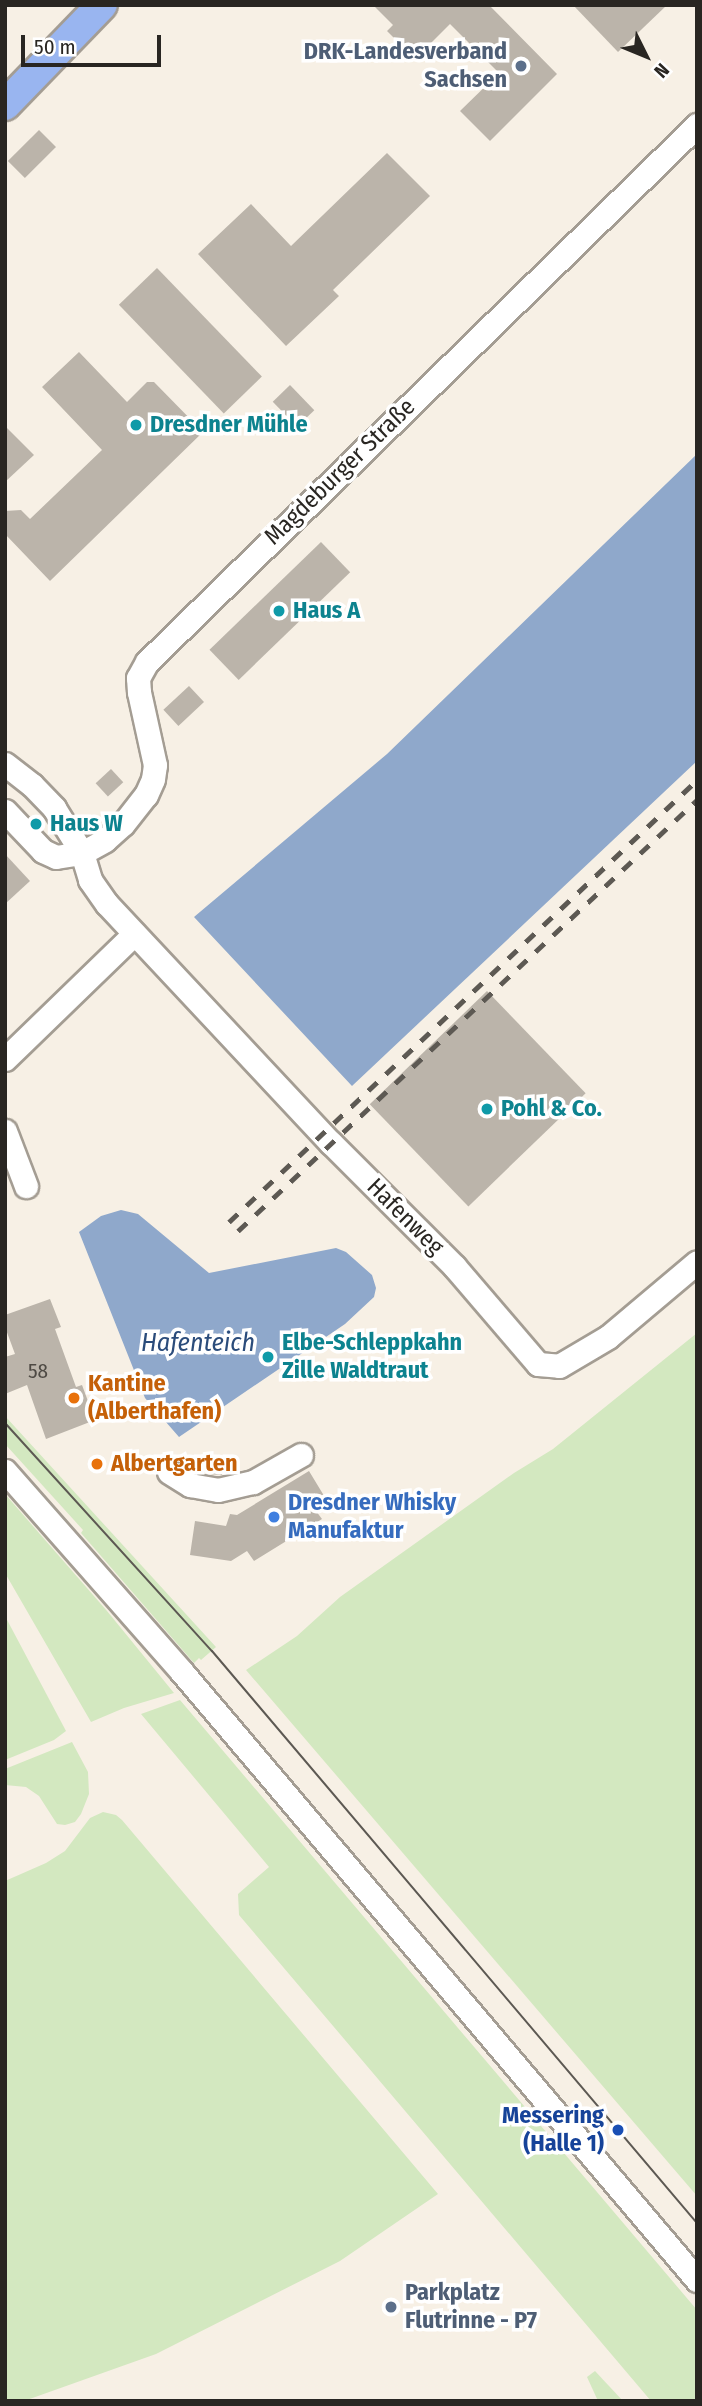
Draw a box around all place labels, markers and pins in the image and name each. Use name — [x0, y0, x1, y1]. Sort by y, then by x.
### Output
place label: DRK-Landesverband Sachsen — [304, 38, 507, 94]
marker: DRK-Landesverband Sachsen — [513, 58, 529, 74]
place label: Dresdner Mühle — [150, 411, 308, 439]
marker: Dresdner Mühle — [128, 417, 144, 433]
place label: Haus A — [293, 597, 360, 625]
marker: Haus A — [271, 603, 287, 619]
place label: Haus W — [50, 810, 123, 838]
marker: Haus W — [28, 816, 44, 832]
place label: Pohl & Co. — [501, 1095, 602, 1123]
marker: Pohl & Co. — [479, 1101, 495, 1117]
place label: Elbe-Schleppkahn Zille Waldtraut — [282, 1329, 462, 1385]
marker: Elbe-Schleppkahn Zille Waldtraut — [260, 1349, 276, 1365]
place label: Kantine (Alberthafen) — [88, 1370, 221, 1426]
marker: Kantine (Alberthafen) — [66, 1390, 82, 1406]
place label: Albertgarten — [111, 1450, 238, 1478]
marker: Albertgarten — [89, 1456, 105, 1472]
place label: Dresdner Whisky Manufaktur — [288, 1489, 456, 1545]
marker: Dresdner Whisky Manufaktur — [266, 1509, 282, 1525]
place label: Messering (Halle 1) — [502, 2102, 604, 2158]
marker: Messering (Halle 1) — [610, 2122, 626, 2138]
place label: Parkplatz Flutrinne - P7 — [405, 2279, 537, 2335]
marker: Parkplatz Flutrinne - P7 — [383, 2299, 399, 2315]

